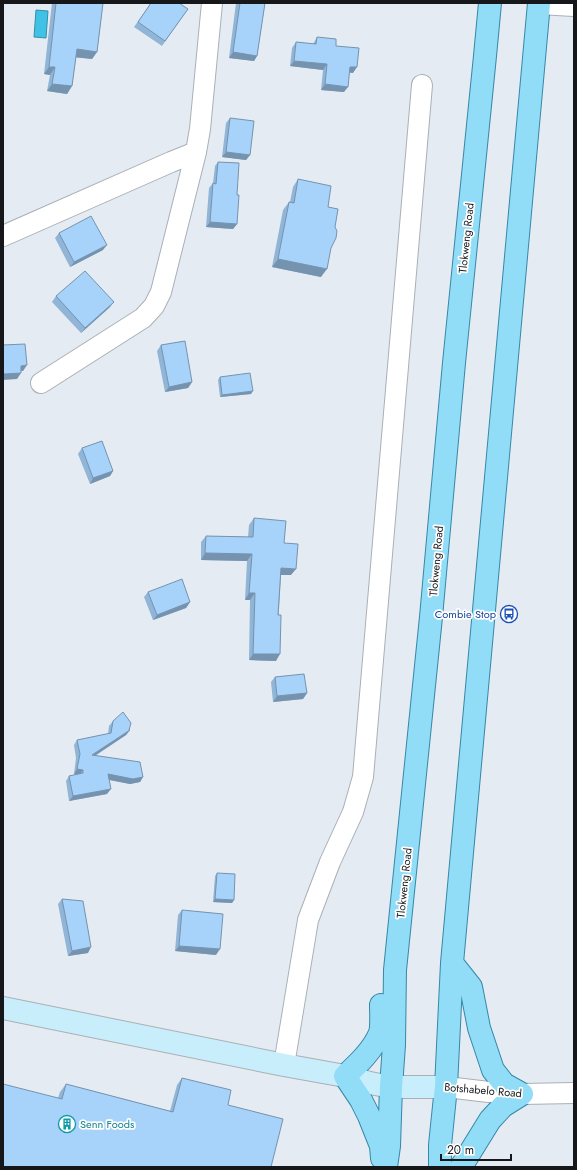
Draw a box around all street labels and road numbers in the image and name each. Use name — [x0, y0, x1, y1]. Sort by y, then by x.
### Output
street label: Tlokweng Road — [454, 202, 478, 274]
street label: Tlokweng Road — [425, 525, 447, 597]
street label: Tlokweng Road — [392, 847, 416, 919]
street label: Botshabelo Road — [444, 1079, 522, 1101]

